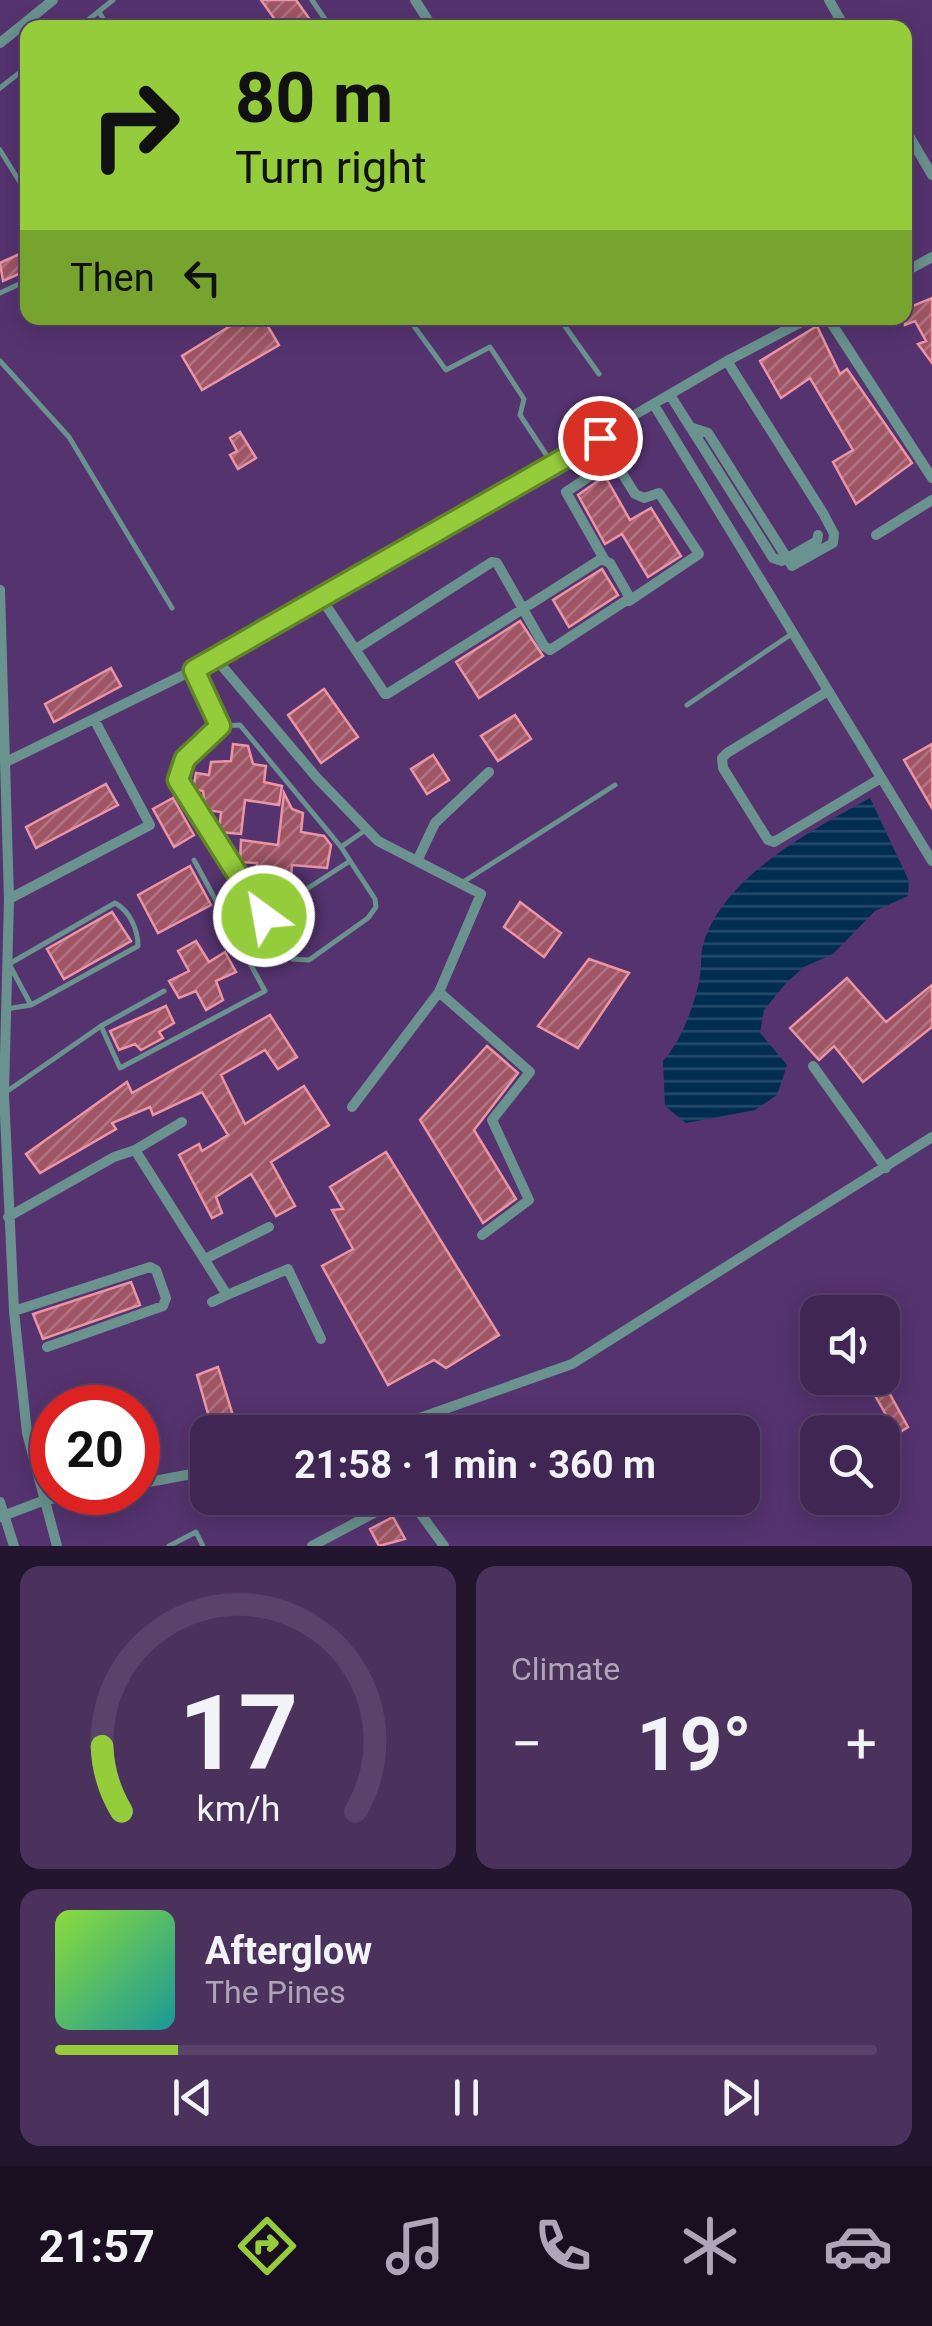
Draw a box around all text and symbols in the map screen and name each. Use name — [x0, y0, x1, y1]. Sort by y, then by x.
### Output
text: 80 m — [235, 57, 393, 139]
icon: right — [70, 60, 200, 190]
text: Turn right — [235, 141, 427, 194]
icon: left — [175, 250, 230, 305]
text: Then — [70, 256, 155, 300]
pin — [558, 396, 643, 481]
icon: arrive — [573, 411, 628, 466]
position arrow — [212, 864, 316, 968]
map controls — [800, 1295, 900, 1515]
button: sound — [800, 1295, 900, 1395]
speed limit sign: 20 — [30, 1385, 160, 1515]
button: search — [800, 1415, 900, 1515]
text: 21:58 · 1 min · 360 m — [294, 1443, 656, 1487]
text: Climate — [511, 1650, 620, 1688]
text: 17 — [178, 1673, 298, 1794]
text: 19° — [636, 1700, 752, 1788]
text: − — [511, 1712, 542, 1776]
text: + — [846, 1712, 877, 1776]
text: km/h — [196, 1788, 280, 1830]
text: Afterglow — [205, 1929, 372, 1973]
text: The Pines — [205, 1973, 346, 2011]
icon: previous — [165, 2070, 220, 2125]
icon: pause — [439, 2070, 494, 2125]
icon: next — [713, 2070, 768, 2125]
icon: directions — [232, 2211, 302, 2281]
icon: music — [380, 2211, 450, 2281]
icon: phone — [528, 2211, 598, 2281]
icon: climate — [675, 2211, 745, 2281]
icon: car — [823, 2211, 893, 2281]
text: 21:57 — [39, 2220, 155, 2273]

